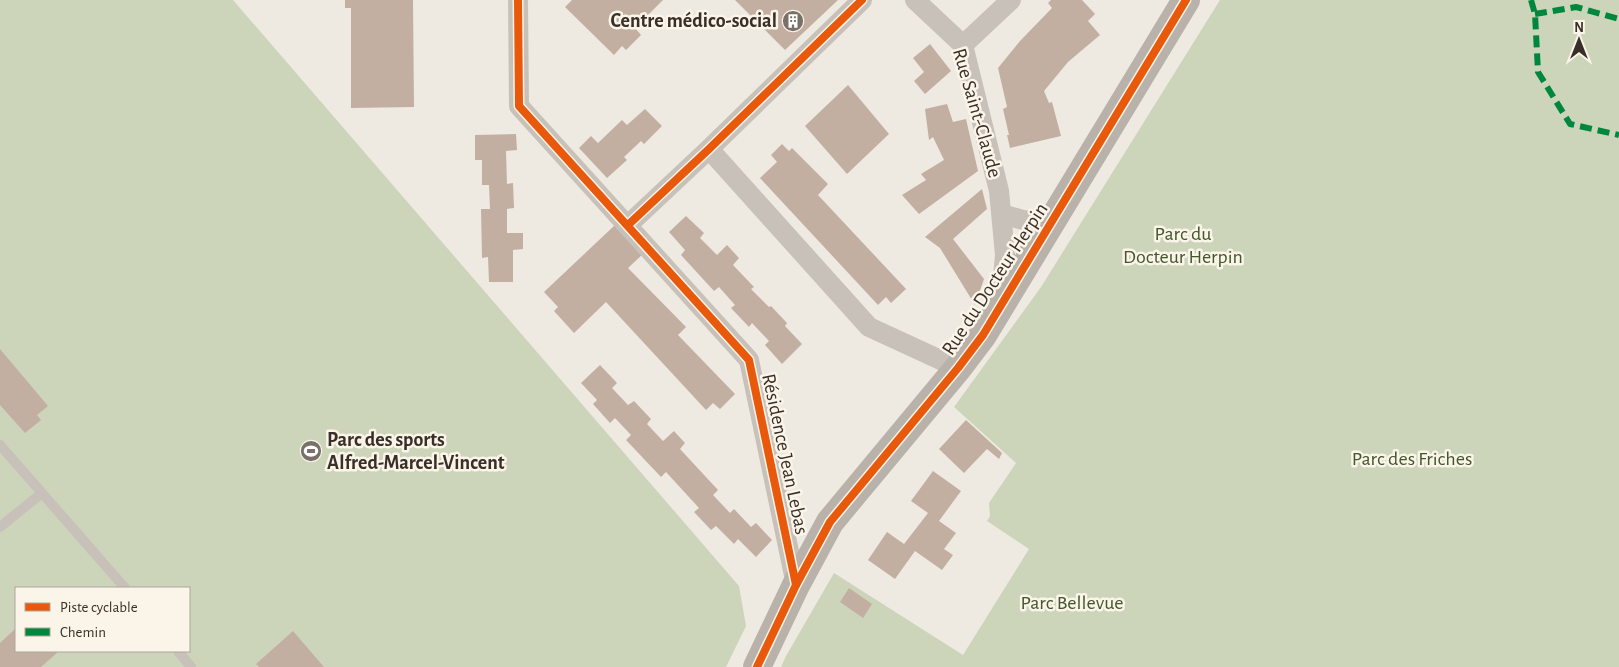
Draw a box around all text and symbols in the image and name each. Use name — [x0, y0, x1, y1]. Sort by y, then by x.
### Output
building icon: Centre médico-social — [781, 9, 805, 33]
place label: Centre médico-social — [610, 11, 777, 31]
north arrow — [1554, 15, 1604, 65]
text: N — [1574, 21, 1584, 35]
street label: Rue Saint-Claude — [949, 46, 1005, 180]
street label: Rue du Docteur Herpin — [938, 199, 1052, 359]
park label: Parc du Docteur Herpin — [1123, 224, 1243, 267]
street label: Résidence Jean Lebas — [758, 372, 812, 536]
place label: Parc des sports Alfred-Marcel-Vincent — [327, 430, 505, 473]
sports icon: Parc des sports Alfred-Marcel-Vincent — [299, 439, 323, 463]
park label: Parc des Friches — [1352, 449, 1472, 469]
legend — [15, 587, 190, 652]
park label: Parc Bellevue — [1020, 593, 1124, 613]
text: Piste cyclable — [60, 600, 138, 615]
text: Chemin — [60, 625, 106, 640]

